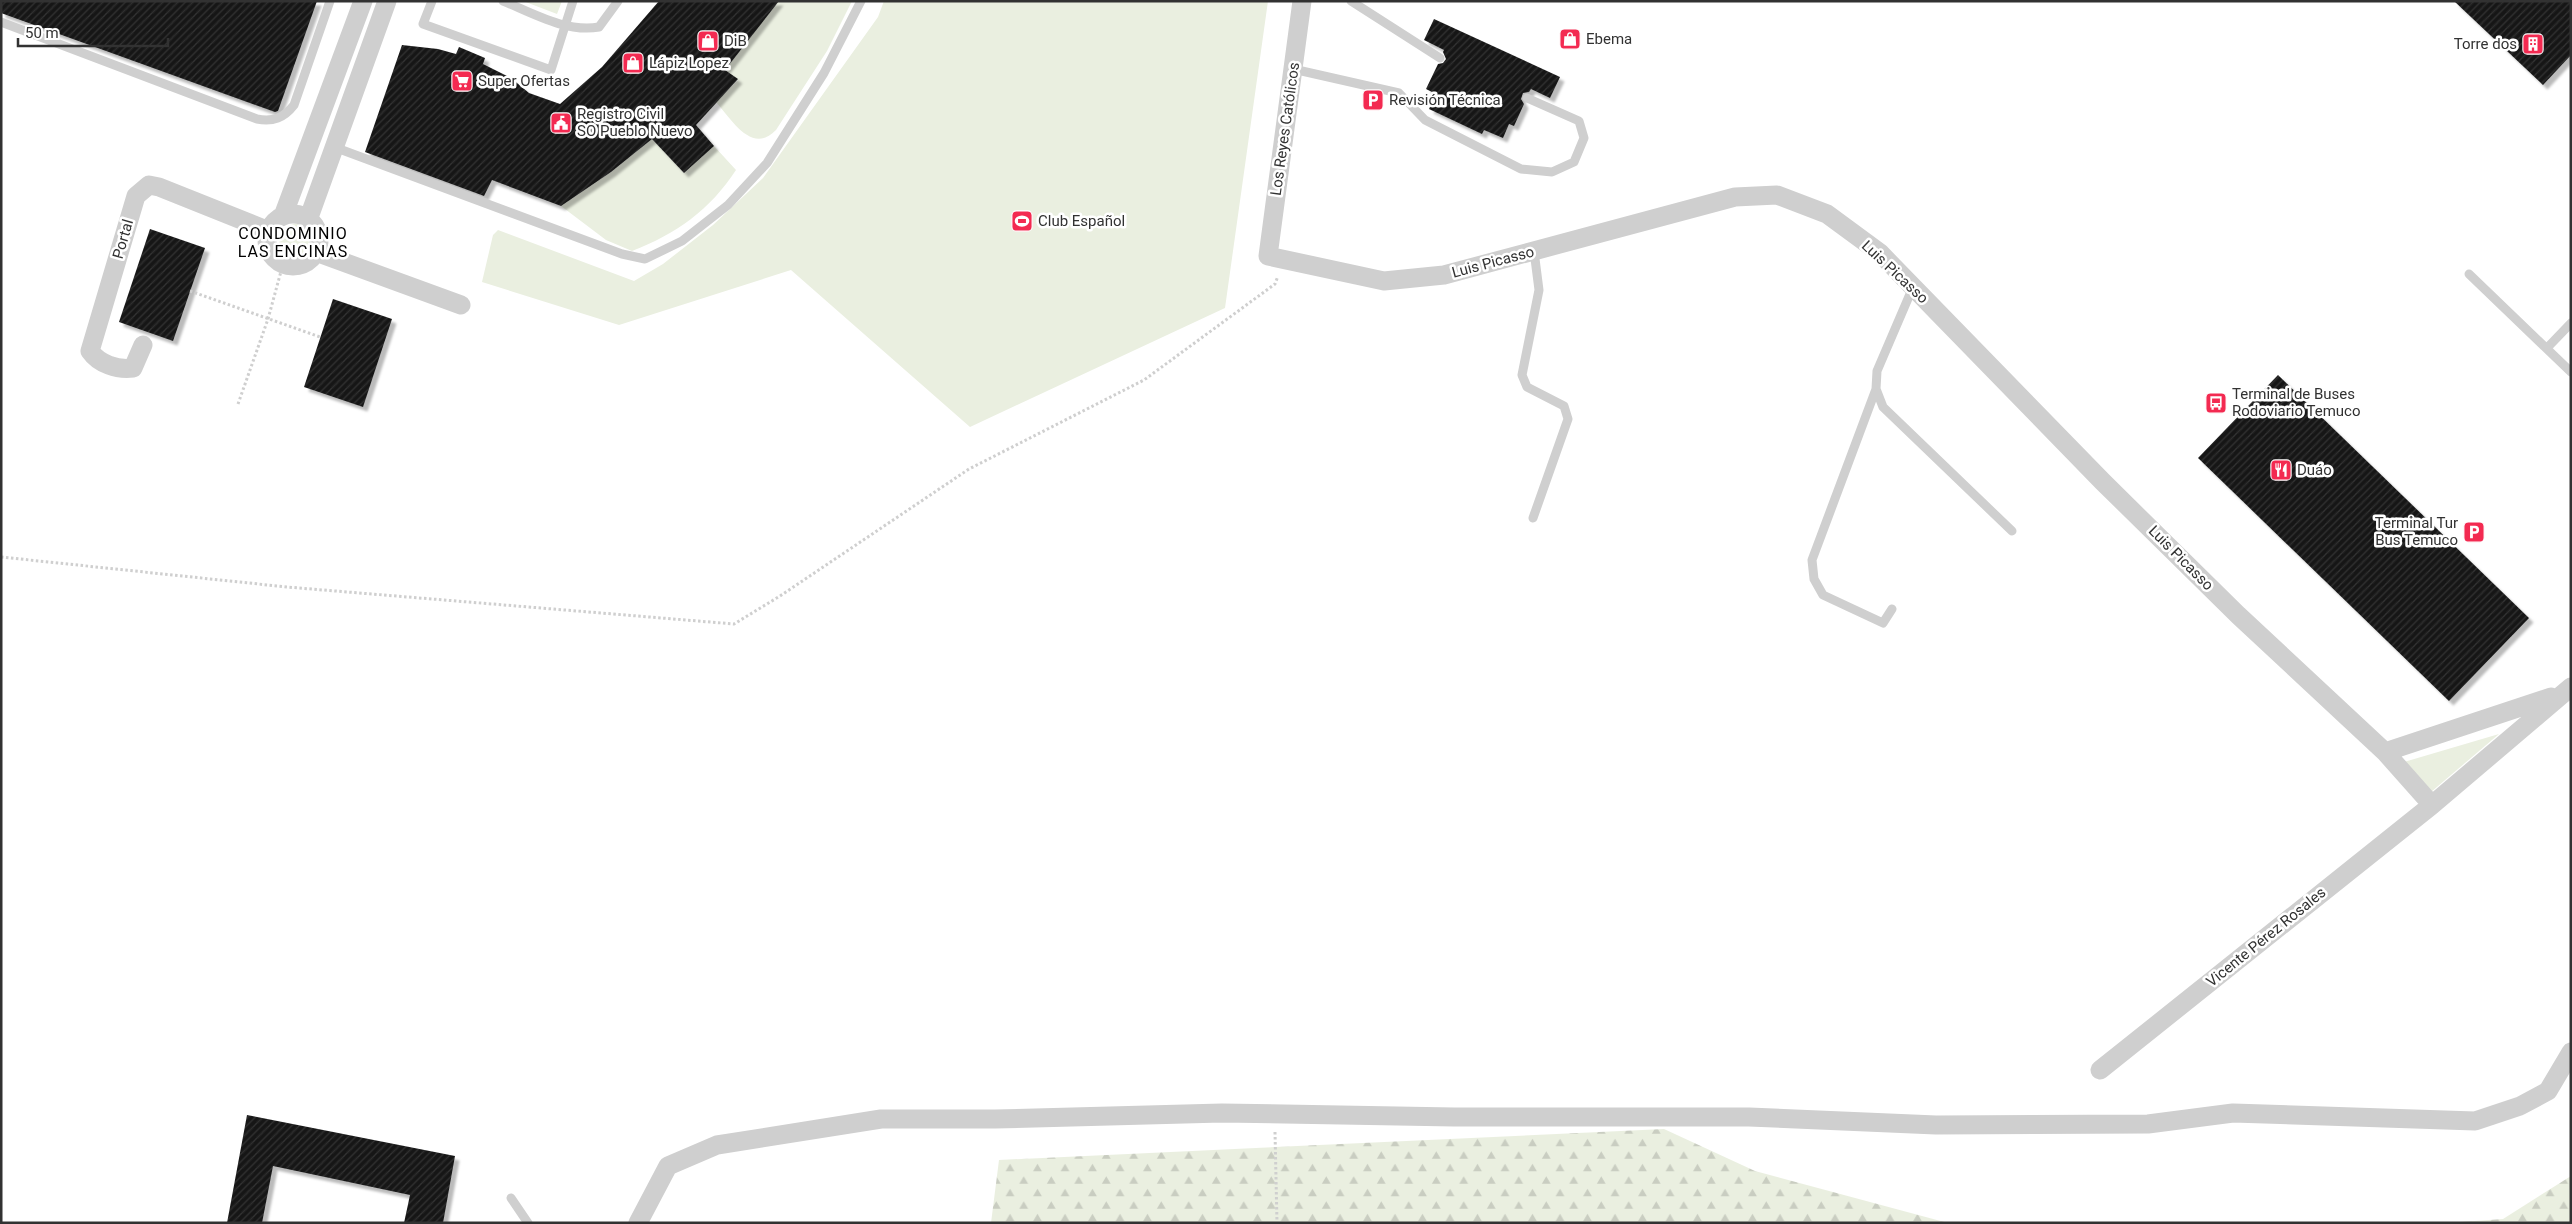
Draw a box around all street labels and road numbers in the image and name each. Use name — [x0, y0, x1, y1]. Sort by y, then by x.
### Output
street label: Los Reyes Católicos — [1267, 61, 1303, 197]
street label: Portal — [109, 217, 137, 261]
street label: Luis Picasso — [1858, 237, 1932, 307]
street label: Luis Picasso — [1450, 242, 1536, 282]
street label: Luis Picasso — [2145, 522, 2217, 594]
street label: Vicente Pérez Rosales — [2203, 883, 2329, 991]

